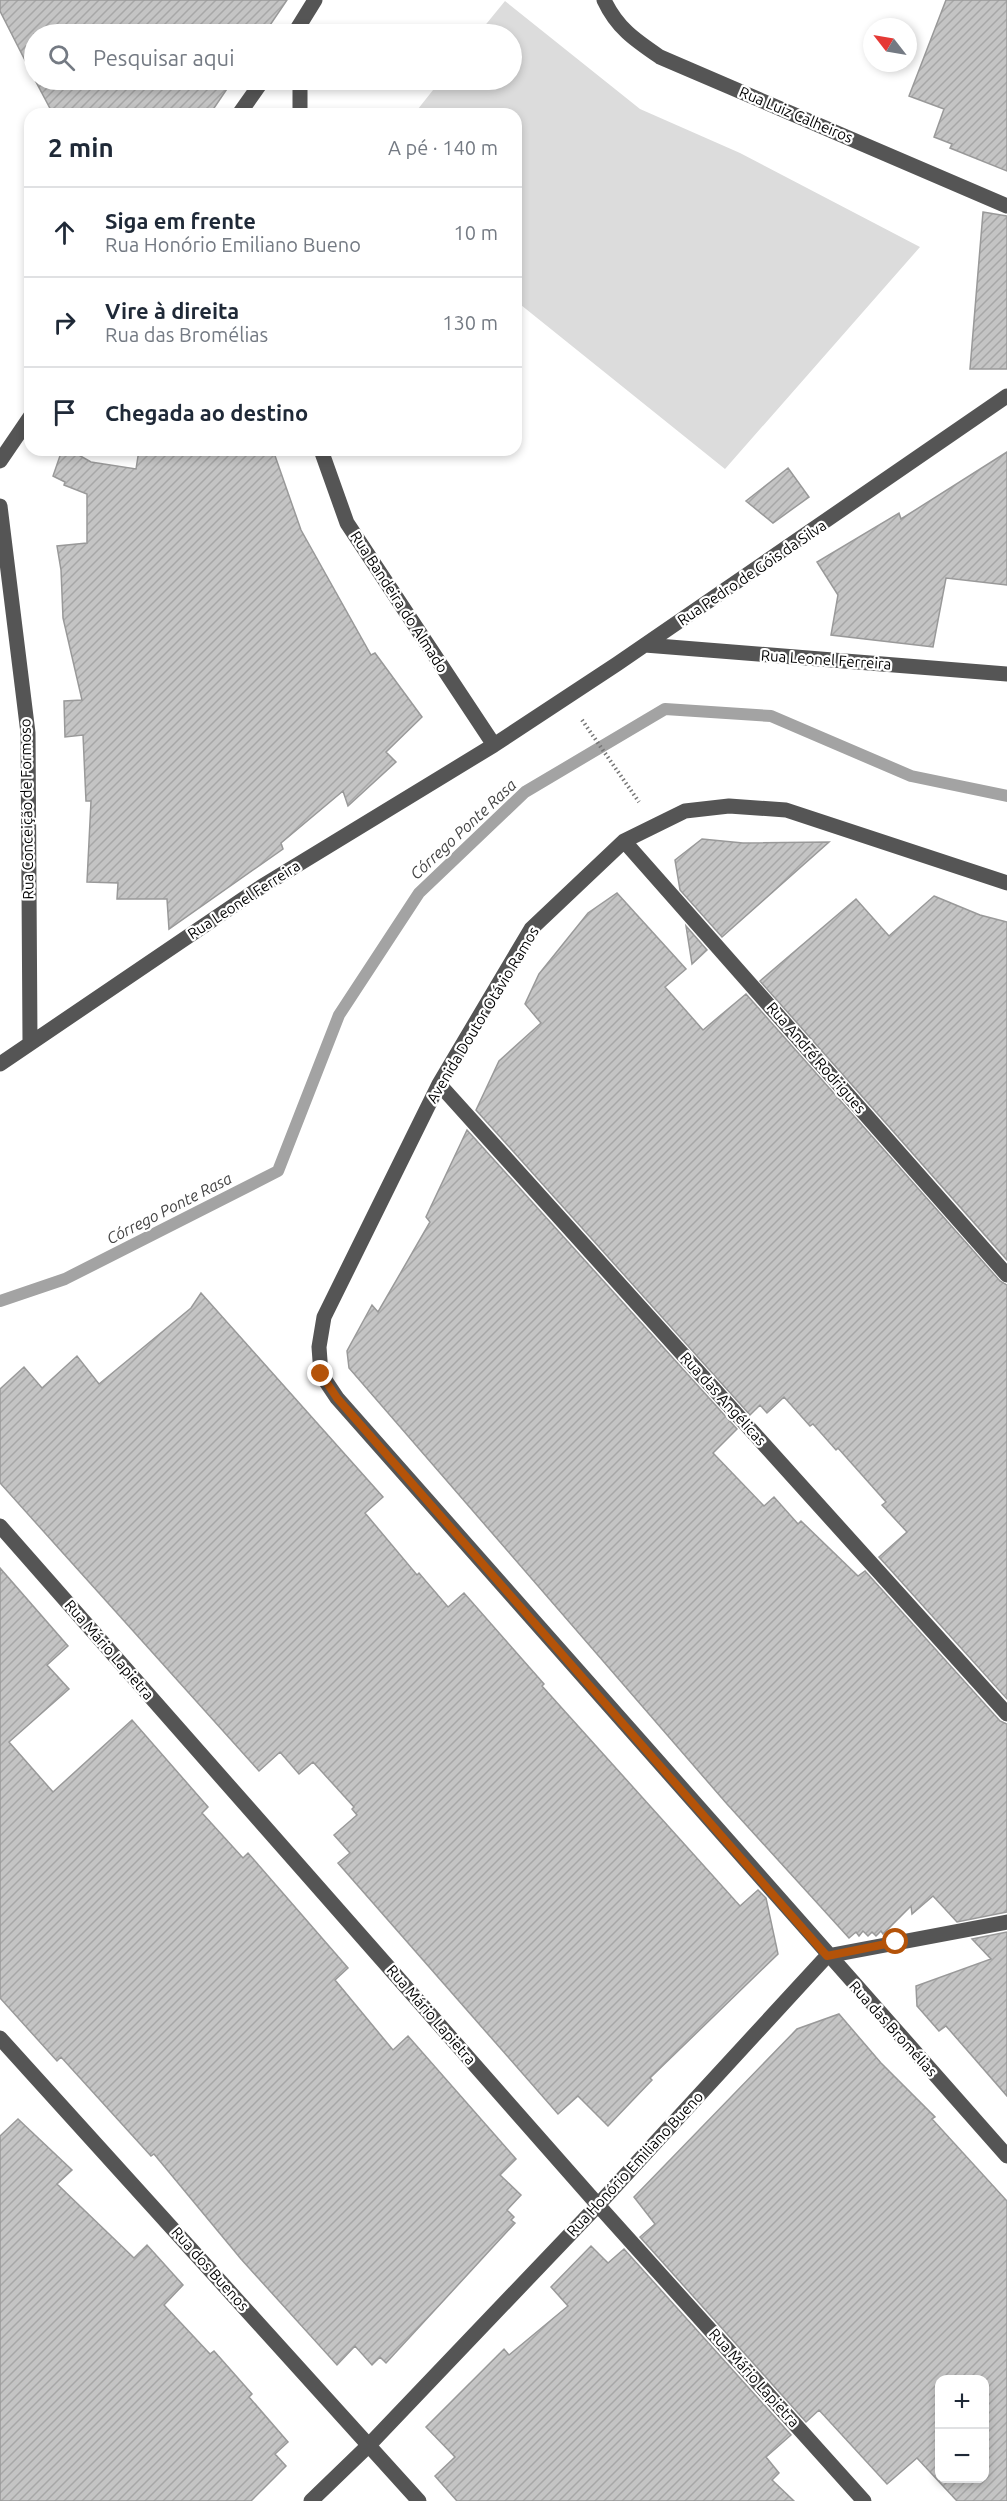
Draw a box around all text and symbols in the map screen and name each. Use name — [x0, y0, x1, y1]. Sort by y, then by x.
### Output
north arrow — [863, 18, 917, 72]
search box — [24, 24, 522, 90]
icon: search — [45, 41, 78, 74]
text: Pesquisar aqui — [93, 45, 235, 70]
street label: Rua Luiz Calheiros — [737, 83, 855, 146]
text: 2 min — [48, 133, 114, 162]
text: A pé · 140 m — [388, 136, 498, 159]
text: Siga em frente — [105, 208, 256, 233]
icon: ahead — [48, 216, 81, 249]
text: 10 m — [454, 221, 498, 244]
text: Rua Honório Emiliano Bueno — [105, 233, 361, 256]
text: Vire à direita — [105, 298, 239, 323]
icon: right — [48, 306, 81, 339]
text: 130 m — [442, 311, 498, 334]
text: Rua das Bromélias — [105, 323, 268, 346]
icon: arrive — [48, 396, 81, 429]
text: Chegada ao destino — [105, 400, 308, 425]
street label: Rua Pedro de Góis da Silva — [674, 516, 829, 629]
street label: Rua Bandeira do Almado — [347, 528, 452, 676]
street label: Rua Leonel Ferreira — [760, 646, 892, 673]
street label: Rua Conceição de Formoso — [16, 718, 37, 900]
water label: Córrego Ponte Rasa — [406, 775, 520, 883]
street label: Rua Leonel Ferreira — [184, 857, 303, 942]
street label: Avenida Doutor Otávio Ramos — [423, 924, 542, 1106]
street label: Rua André Rodrigues — [763, 999, 869, 1117]
water label: Córrego Ponte Rasa — [103, 1168, 235, 1247]
street label: Rua das Angélicas — [677, 1349, 770, 1449]
route end — [307, 1360, 333, 1386]
street label: Rua Mário Lapietra — [61, 1596, 157, 1703]
route start — [882, 1928, 908, 1954]
street label: Rua Mário Lapietra — [383, 1961, 479, 2068]
street label: Rua das Bromélias — [846, 1977, 941, 2080]
street label: Rua Honório Emiliano Bueno — [563, 2088, 706, 2240]
street label: Rua dos Buenos — [168, 2223, 252, 2314]
street label: Rua Mário Lapietra — [706, 2325, 803, 2430]
map controls — [935, 2375, 989, 2483]
button: + — [935, 2375, 989, 2429]
button: − — [935, 2429, 989, 2483]

